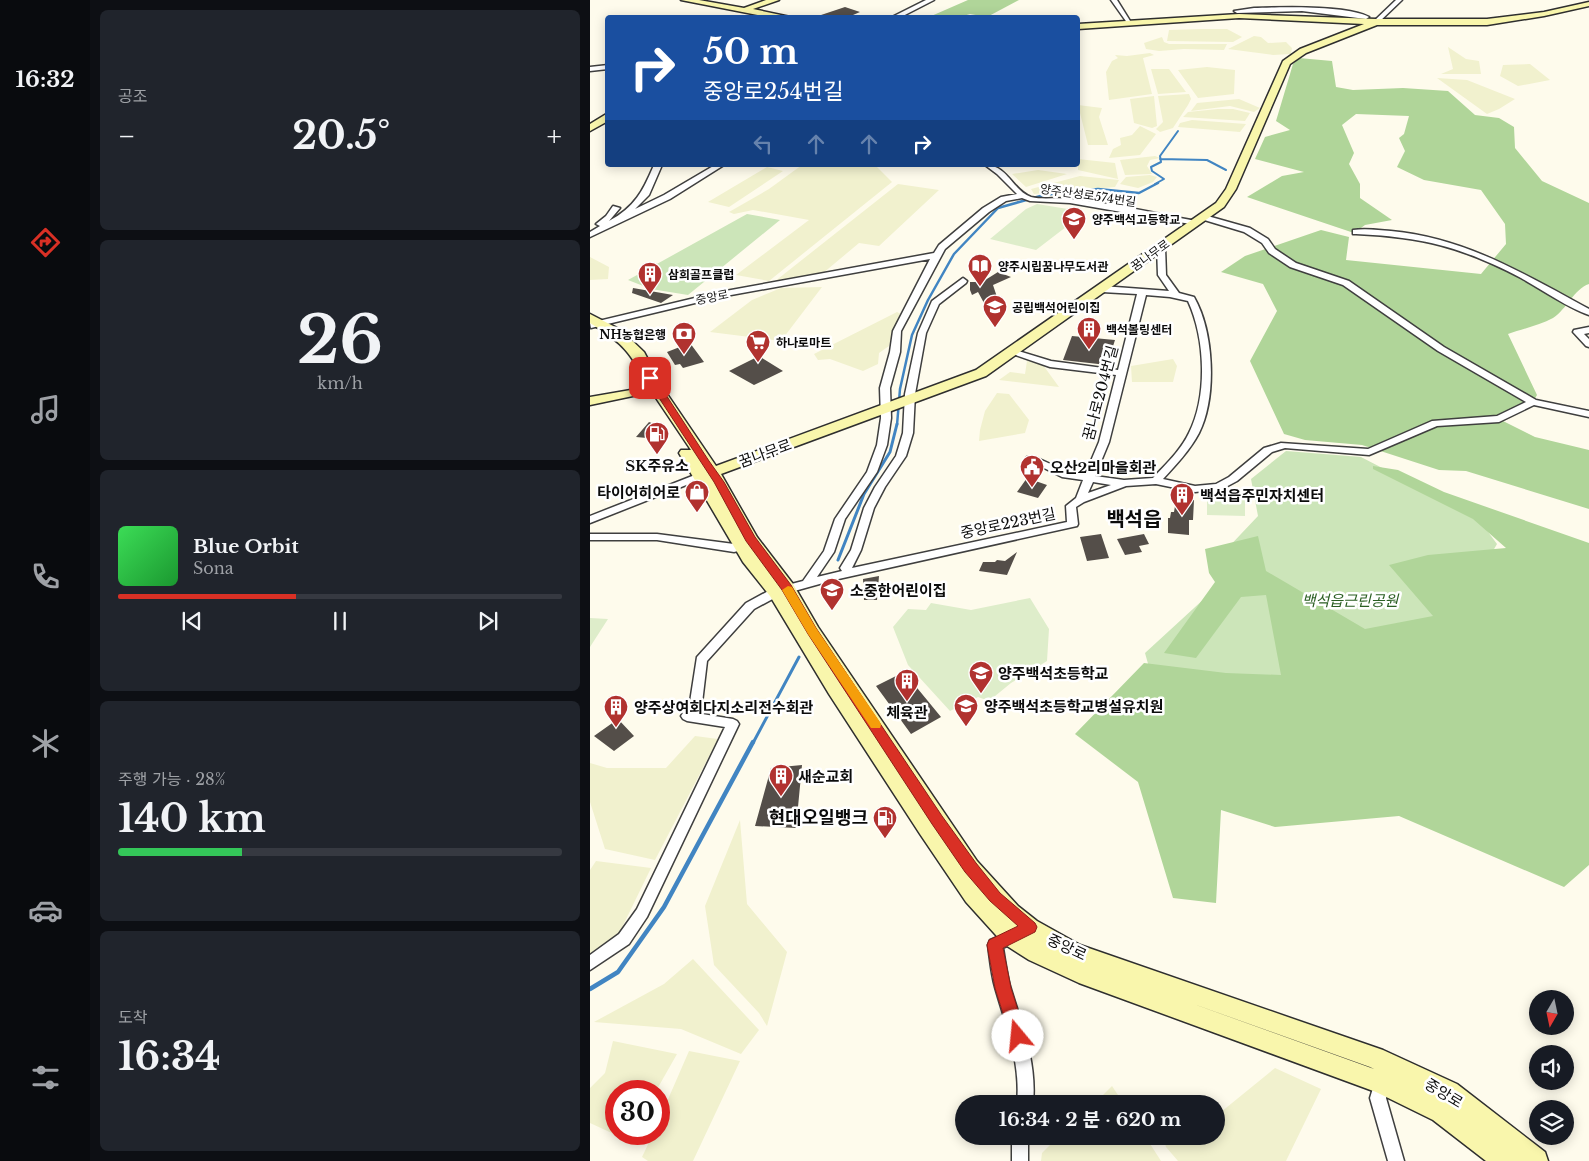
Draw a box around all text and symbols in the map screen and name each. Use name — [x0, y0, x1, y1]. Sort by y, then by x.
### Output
text: 50 m — [703, 30, 798, 73]
icon: right — [620, 35, 685, 100]
text: 16:32 — [15, 66, 75, 93]
text: 중앙로254번길 — [703, 78, 843, 105]
text: 공조 — [118, 86, 147, 106]
text: 20.5° — [292, 112, 390, 159]
text: − — [118, 119, 136, 154]
text: + — [547, 119, 562, 154]
icon: left — [749, 130, 777, 158]
icon: ahead — [802, 130, 830, 158]
icon: ahead — [855, 130, 883, 158]
icon: right — [908, 130, 936, 158]
street label: 양주산성로574번길 — [1039, 181, 1137, 209]
school or university icon: 양주백석고등학교 — [1061, 206, 1087, 240]
place label: 양주백석고등학교 — [1092, 212, 1180, 227]
icon: directions — [28, 225, 63, 260]
street label: 꿈나무로 — [1128, 236, 1172, 274]
library icon: 양주시립꿈나무도서관 — [967, 253, 993, 287]
place label: 양주시립꿈나무도서관 — [998, 259, 1108, 274]
building icon: 삼희골프클럽 — [637, 261, 663, 295]
place label: 삼희골프클럽 — [668, 267, 734, 282]
street label: 중앙로 — [694, 286, 730, 308]
school or university icon: 공립백석어린이집 — [982, 294, 1008, 328]
text: 26 — [297, 300, 383, 381]
place label: 공립백석어린이집 — [1012, 300, 1100, 315]
building icon: 백석볼링센터 — [1076, 316, 1102, 350]
bank icon: NH농협은행 — [671, 321, 697, 355]
place label: 백석볼링센터 — [1106, 322, 1172, 337]
place label: NH농협은행 — [599, 327, 666, 342]
supermarket icon: 하나로마트 — [745, 329, 771, 363]
place label: 하나로마트 — [776, 335, 831, 350]
street label: 꿈나로204번길 — [1078, 343, 1122, 443]
pin — [629, 357, 671, 399]
icon: arrive — [636, 364, 664, 392]
text: km/h — [317, 373, 363, 393]
icon: music — [28, 392, 63, 427]
fuel station icon: SK주유소 — [644, 421, 670, 455]
street label: 꿈나무로 — [736, 435, 794, 471]
public building icon: 오산2리마을회관 — [1019, 454, 1045, 488]
place label: SK주유소 — [625, 456, 689, 475]
place label: 오산2리마을회관 — [1050, 458, 1157, 477]
shop icon: 타이어히어로 — [684, 479, 710, 513]
building icon: 백석읍주민자치센터 — [1169, 482, 1195, 516]
place label: 타이어히어로 — [597, 483, 680, 502]
place label: 백석읍주민자치센터 — [1200, 486, 1324, 505]
street label: 중앙로223번길 — [959, 504, 1057, 542]
district label: 백석읍 — [1106, 507, 1162, 531]
text: Blue Orbit — [193, 535, 299, 558]
text: Sona — [193, 558, 234, 578]
icon: phone — [28, 559, 63, 594]
school or university icon: 소중한어린이집 — [819, 577, 845, 611]
place label: 소중한어린이집 — [850, 581, 947, 600]
park label: 백석읍근린공원 — [1302, 591, 1399, 610]
icon: previous — [178, 607, 206, 635]
icon: pause — [326, 607, 354, 635]
icon: next — [474, 607, 502, 635]
school or university icon: 양주백석초등학교 — [968, 660, 994, 694]
place label: 양주백석초등학교 — [998, 664, 1109, 683]
building icon: 체육관 — [894, 668, 920, 702]
school or university icon: 양주백석초등학교병설유치원 — [953, 693, 979, 727]
building icon: 양주상여회다지소리전수회관 — [603, 694, 629, 728]
place label: 양주백석초등학교병설유치원 — [984, 697, 1163, 716]
place label: 양주상여회다지소리전수회관 — [634, 698, 814, 717]
place label: 체육관 — [886, 703, 928, 722]
icon: climate — [28, 726, 63, 761]
building icon: 새순교회 — [768, 763, 794, 797]
place label: 새순교회 — [798, 767, 853, 786]
text: 주행 가능 · 28% — [118, 769, 226, 789]
text: 140 km — [118, 795, 266, 842]
fuel station icon: 현대오일뱅크 — [872, 805, 898, 839]
place label: 현대오일뱅크 — [769, 807, 868, 829]
icon: car — [28, 893, 63, 928]
street label: 중앙로 — [1044, 930, 1090, 964]
north arrow — [1529, 990, 1574, 1035]
map controls — [1529, 990, 1574, 1145]
text: 도착 — [118, 1007, 147, 1027]
position arrow — [991, 1009, 1043, 1061]
text: 16:34 — [118, 1033, 220, 1080]
button: sound — [1529, 1045, 1574, 1090]
icon: filters — [28, 1060, 63, 1095]
street label: 중앙로 — [1421, 1074, 1467, 1112]
speed limit sign: 30 — [605, 1080, 670, 1145]
button: layers — [1529, 1100, 1574, 1145]
text: 16:34 · 2 분 · 620 m — [999, 1108, 1181, 1131]

